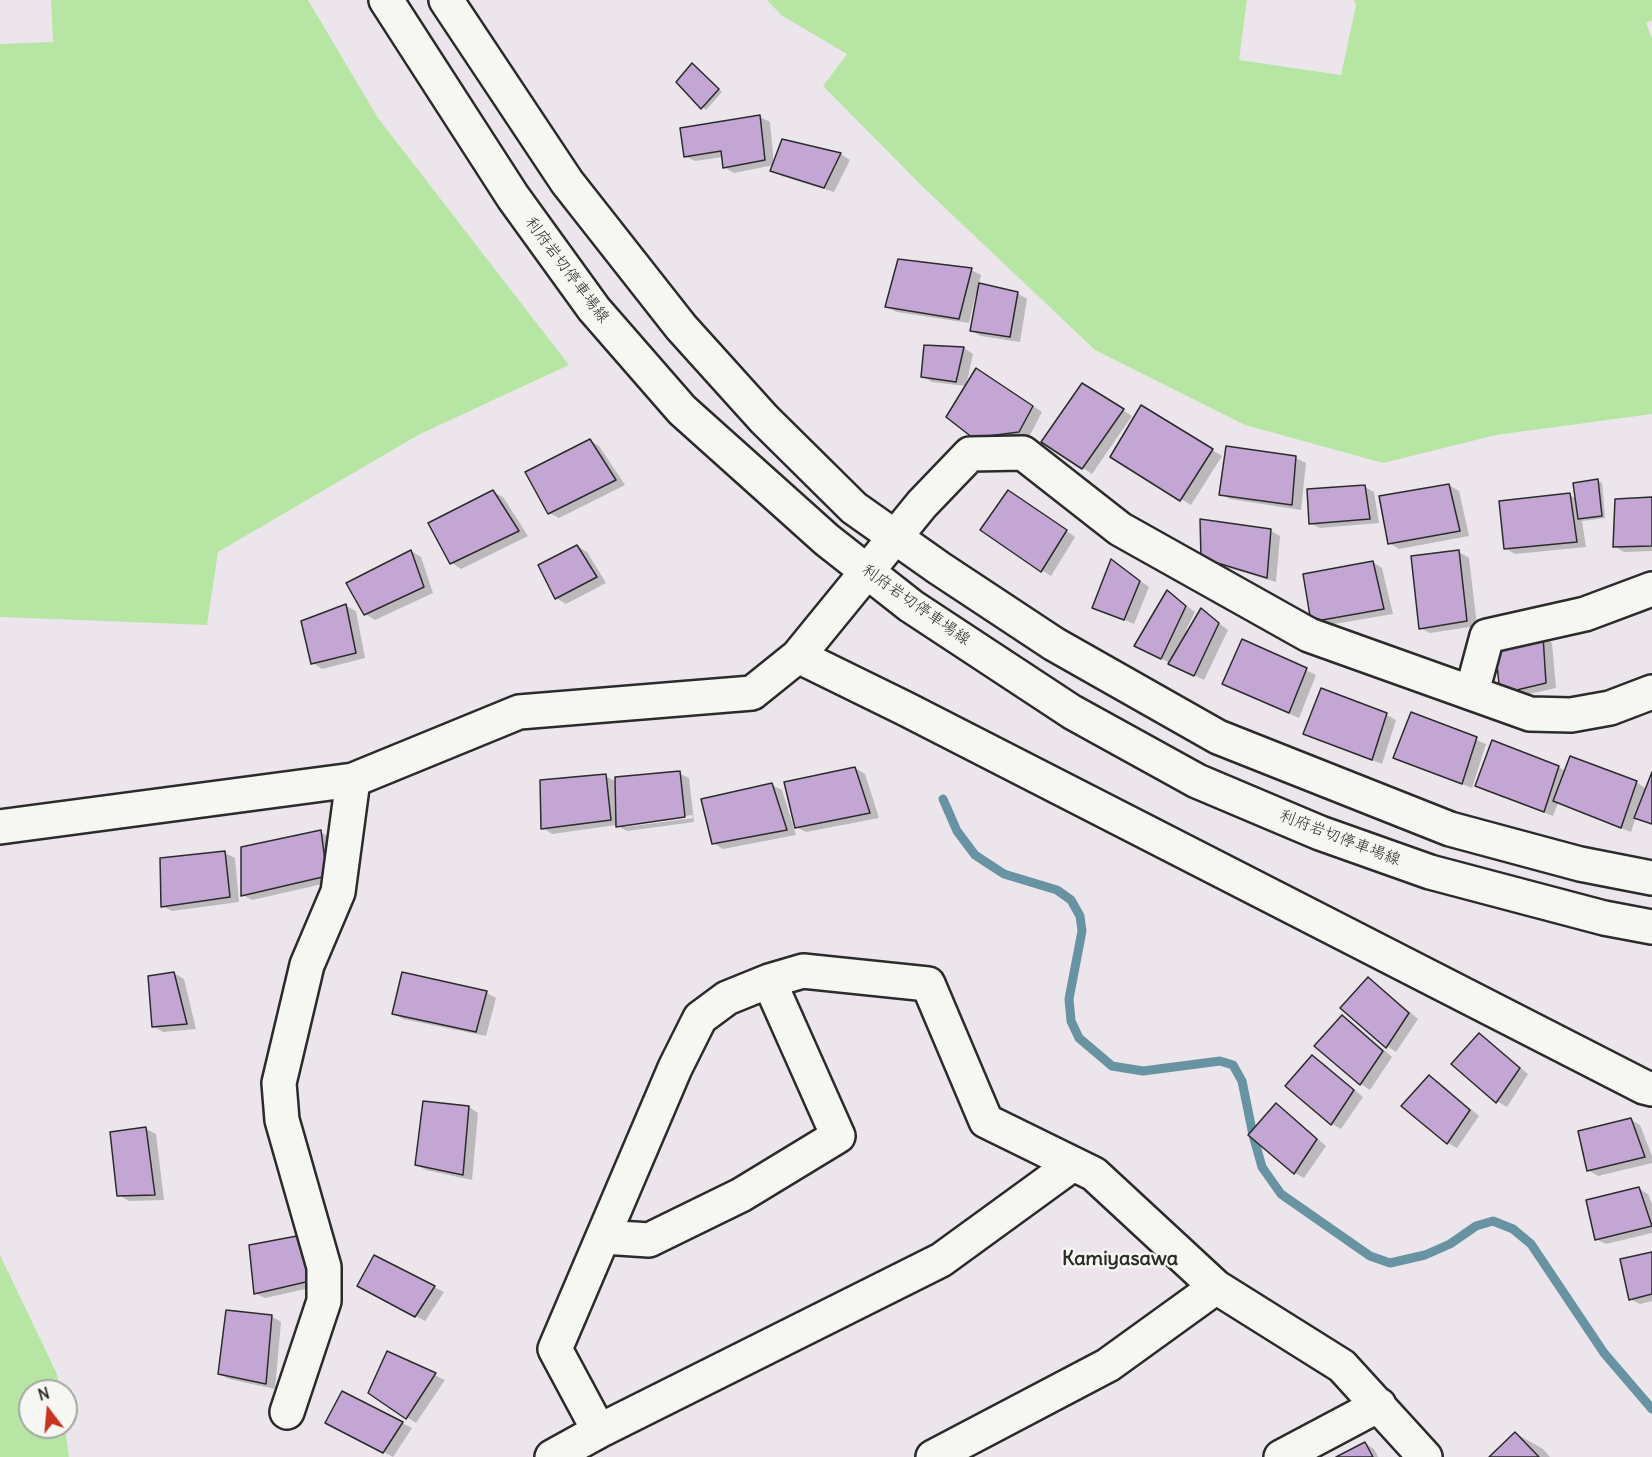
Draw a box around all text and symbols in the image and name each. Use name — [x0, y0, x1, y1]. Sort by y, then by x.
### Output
street label: 利府岩切停車場線 — [521, 213, 613, 327]
street label: 利府岩切停車場線 — [858, 560, 974, 650]
street label: 利府岩切停車場線 — [1277, 806, 1403, 870]
district label: Kamiyasawa — [1062, 1247, 1178, 1271]
north arrow — [18, 1379, 78, 1439]
text: N — [36, 1382, 52, 1405]

